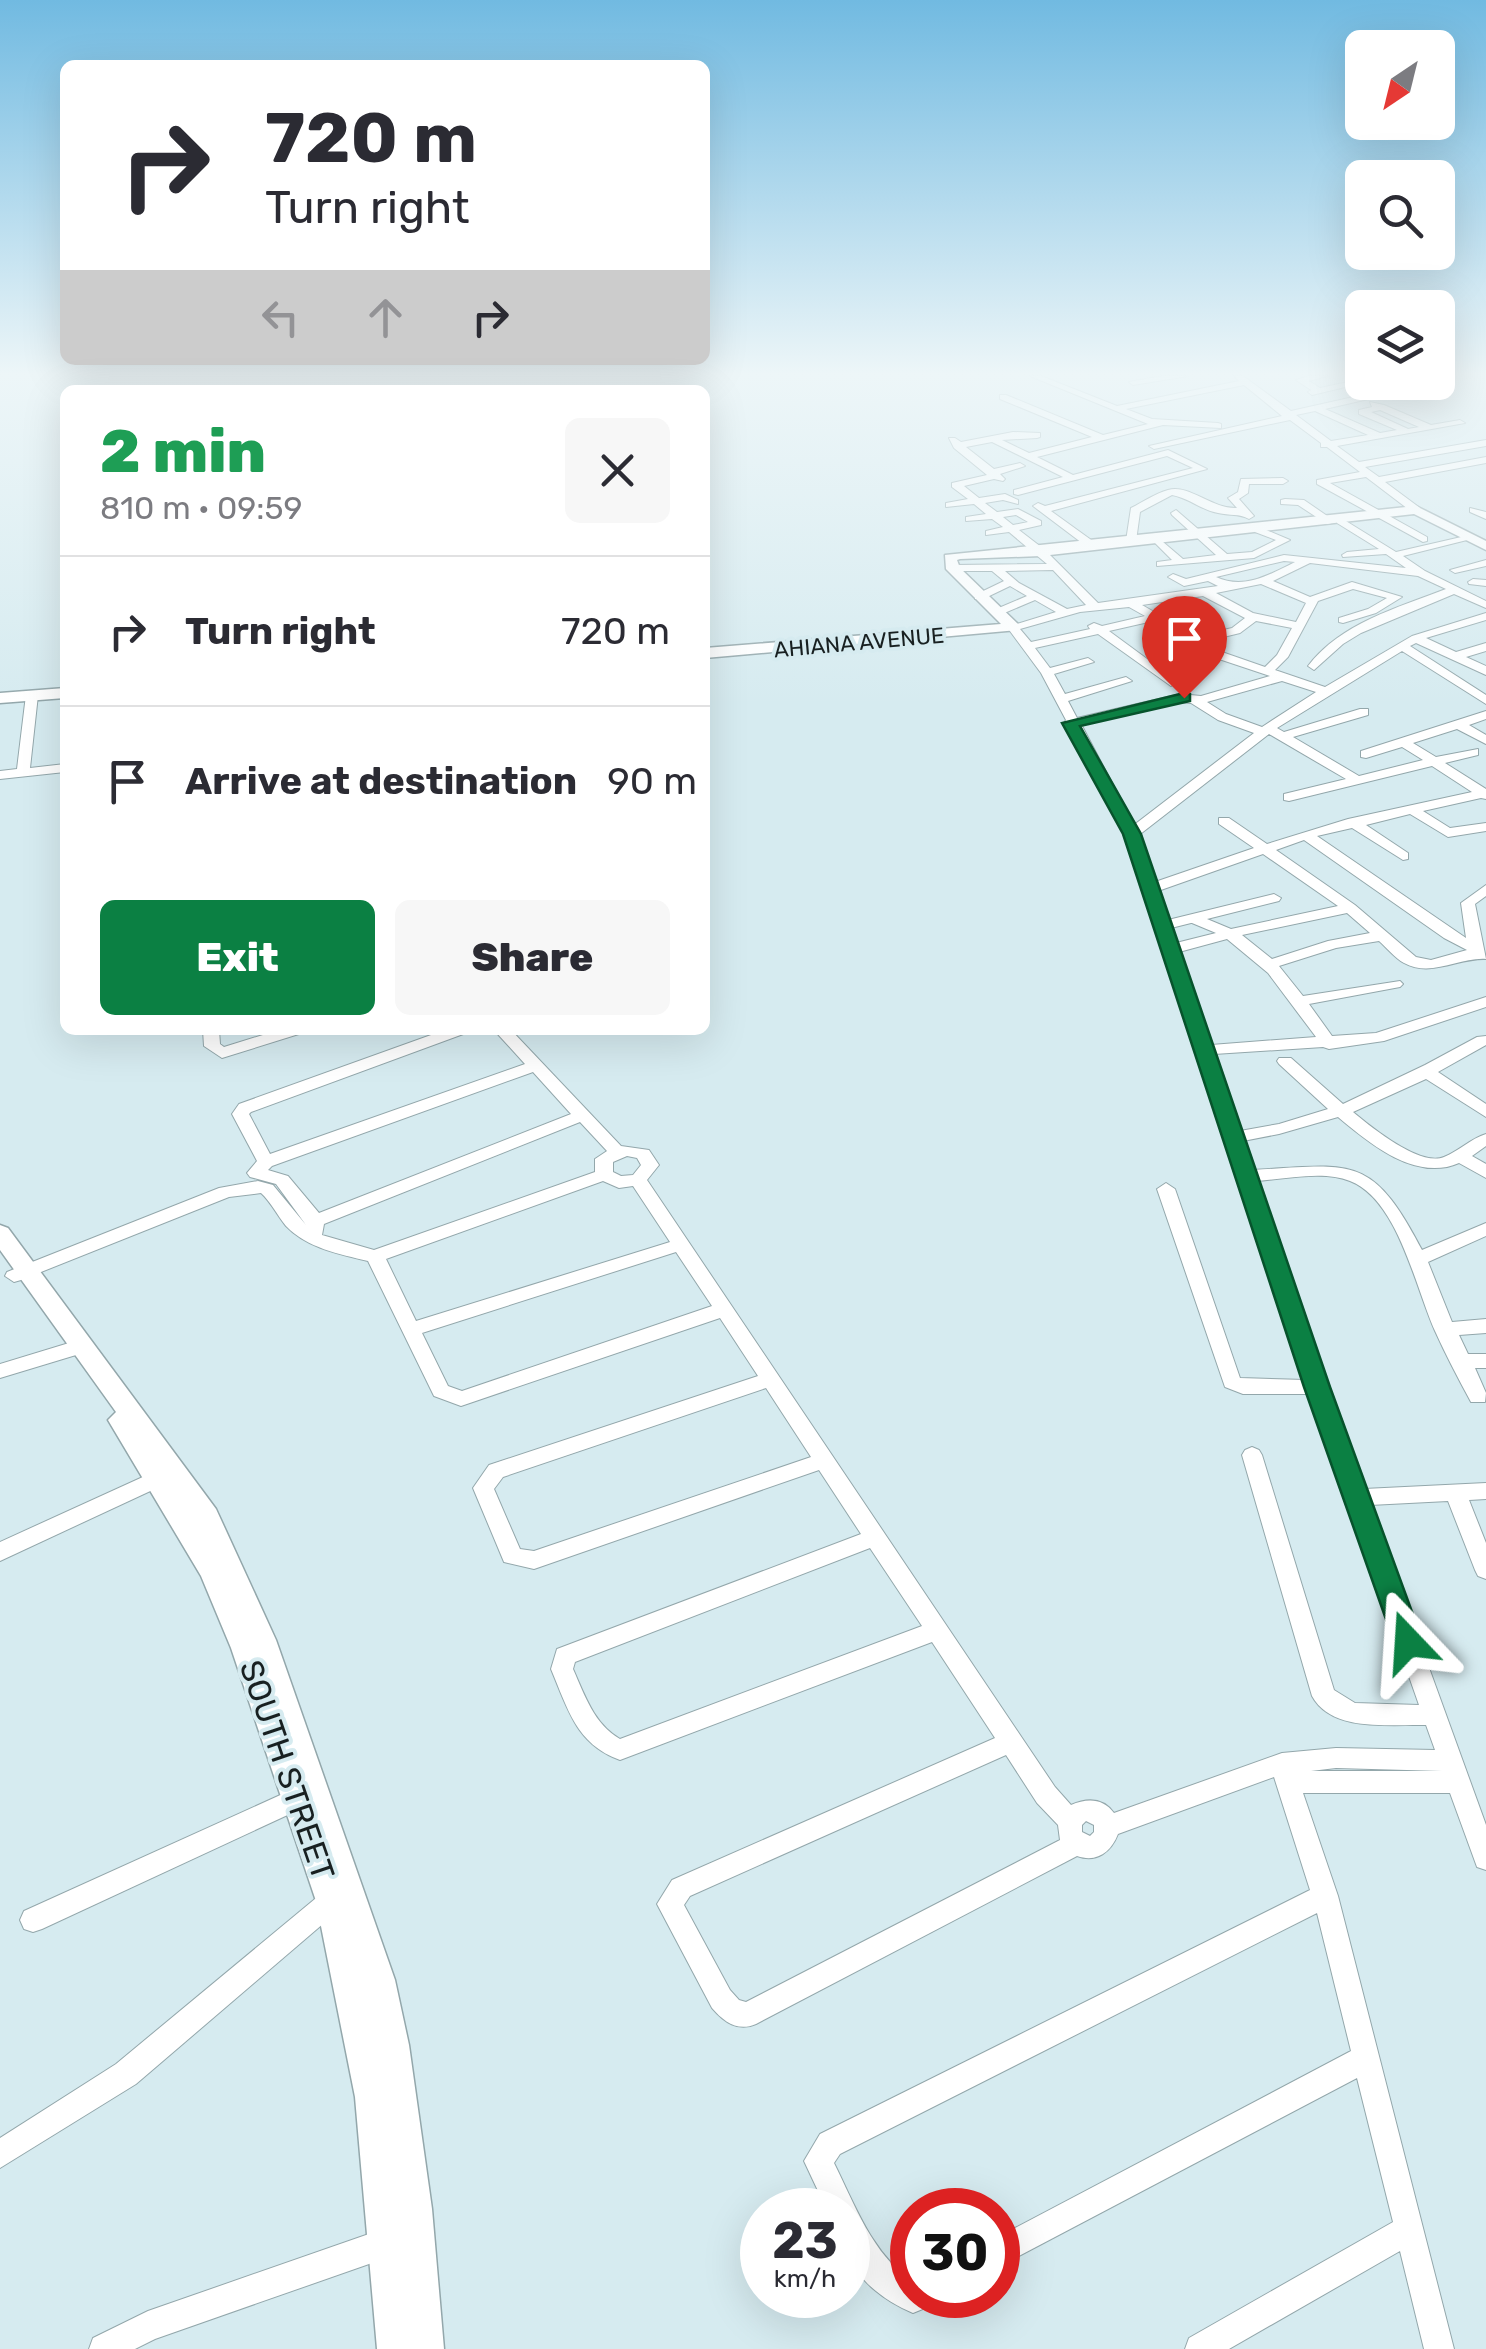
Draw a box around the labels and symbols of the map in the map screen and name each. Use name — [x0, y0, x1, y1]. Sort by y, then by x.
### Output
north arrow — [1345, 30, 1455, 140]
pin — [1142, 596, 1227, 699]
street label: AHIANA AVENUE — [773, 622, 945, 663]
position arrow — [1356, 1590, 1460, 1694]
street label: SOUTH STREET — [232, 1655, 342, 1885]
speed limit sign: 30 — [890, 2188, 1020, 2318]

